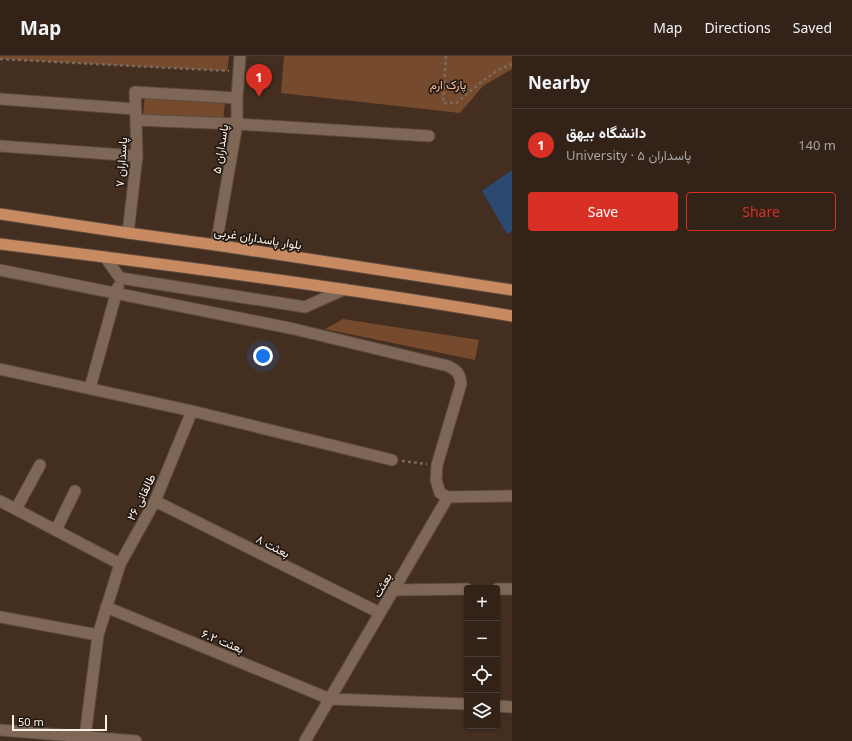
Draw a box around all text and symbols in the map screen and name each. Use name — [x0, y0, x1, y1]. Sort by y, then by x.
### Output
text: Map — [20, 15, 61, 41]
text: Map — [653, 18, 682, 37]
text: Directions — [704, 18, 771, 37]
text: Saved — [793, 18, 832, 37]
pin: 1 — [246, 64, 272, 97]
text: Nearby — [528, 71, 590, 94]
park label: پارک ارم — [430, 76, 467, 93]
text: دانشگاه بیهق — [566, 122, 646, 142]
street label: پاسداران ۵ — [208, 123, 232, 175]
street label: پاسداران ۷ — [111, 136, 131, 187]
text: 1 — [537, 136, 545, 154]
text: 140 m — [798, 136, 836, 154]
text: University · پاسداران ۵ — [566, 146, 691, 164]
button: Save — [528, 192, 678, 231]
button: Share — [686, 192, 836, 231]
street label: بلوار پاسداران غربی — [213, 223, 303, 253]
your location — [253, 346, 273, 366]
street label: طالقانی ۲۶ — [122, 471, 160, 523]
street label: بعثت ۸ — [253, 530, 293, 562]
street label: بعثت — [368, 570, 396, 600]
map controls — [464, 585, 500, 729]
button: + — [464, 585, 500, 621]
button: − — [464, 621, 500, 657]
street label: بعثت ۶.۲ — [199, 625, 247, 657]
button: locate — [464, 657, 500, 693]
button: layers — [464, 693, 500, 729]
scale bar — [12, 713, 107, 732]
text: 50 m — [18, 714, 44, 729]

